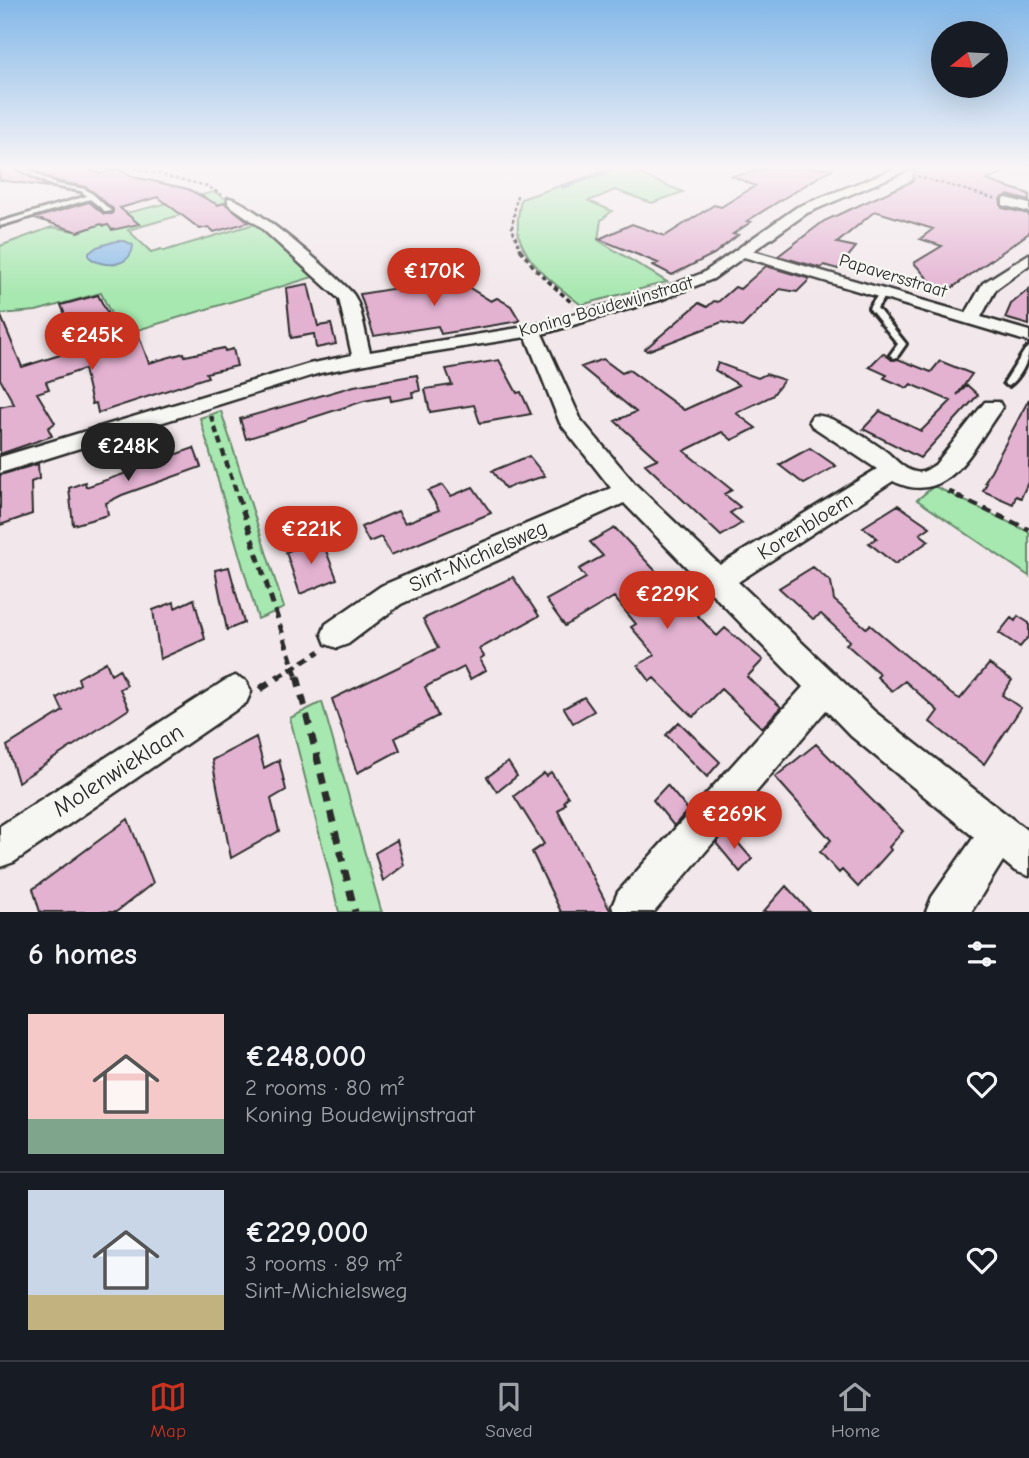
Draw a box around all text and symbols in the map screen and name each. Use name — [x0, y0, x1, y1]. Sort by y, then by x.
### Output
north arrow — [931, 21, 1008, 98]
map controls — [931, 21, 1008, 98]
pin: €170K — [385, 248, 483, 308]
street label: Papaversstraat — [837, 250, 950, 303]
text: €170K — [403, 257, 465, 284]
street label: Koning Boudewijnstraat — [517, 272, 696, 342]
pin: €245K — [43, 312, 141, 372]
text: €245K — [61, 321, 123, 348]
pin: €248K — [79, 424, 177, 483]
text: €248K — [97, 432, 159, 459]
street label: Korenbloem — [753, 487, 857, 565]
pin: €221K — [262, 506, 360, 566]
text: €221K — [281, 515, 341, 542]
street label: Sint-Michielsweg — [405, 515, 551, 597]
pin: €229K — [618, 572, 716, 631]
text: €229K — [635, 580, 699, 607]
street label: Molenwieklaan — [47, 717, 189, 823]
pin: €269K — [685, 792, 783, 851]
text: €269K — [702, 800, 766, 827]
icon: filters — [963, 935, 1001, 973]
text: 6 homes — [28, 937, 137, 972]
text: €248,000 — [245, 1039, 366, 1074]
icon: home — [84, 1042, 168, 1126]
icon: heart — [963, 1065, 1001, 1103]
text: 2 rooms · 80 m² — [245, 1074, 404, 1101]
text: Koning Boudewijnstraat — [245, 1101, 475, 1128]
text: €229,000 — [245, 1215, 368, 1250]
icon: home — [84, 1218, 168, 1302]
icon: heart — [963, 1241, 1001, 1279]
text: 3 rooms · 89 m² — [245, 1250, 402, 1277]
text: Sint-Michielsweg — [245, 1277, 408, 1304]
tab: Map — [149, 1378, 187, 1442]
tab: Saved — [485, 1378, 533, 1442]
tab: Home — [831, 1378, 880, 1442]

